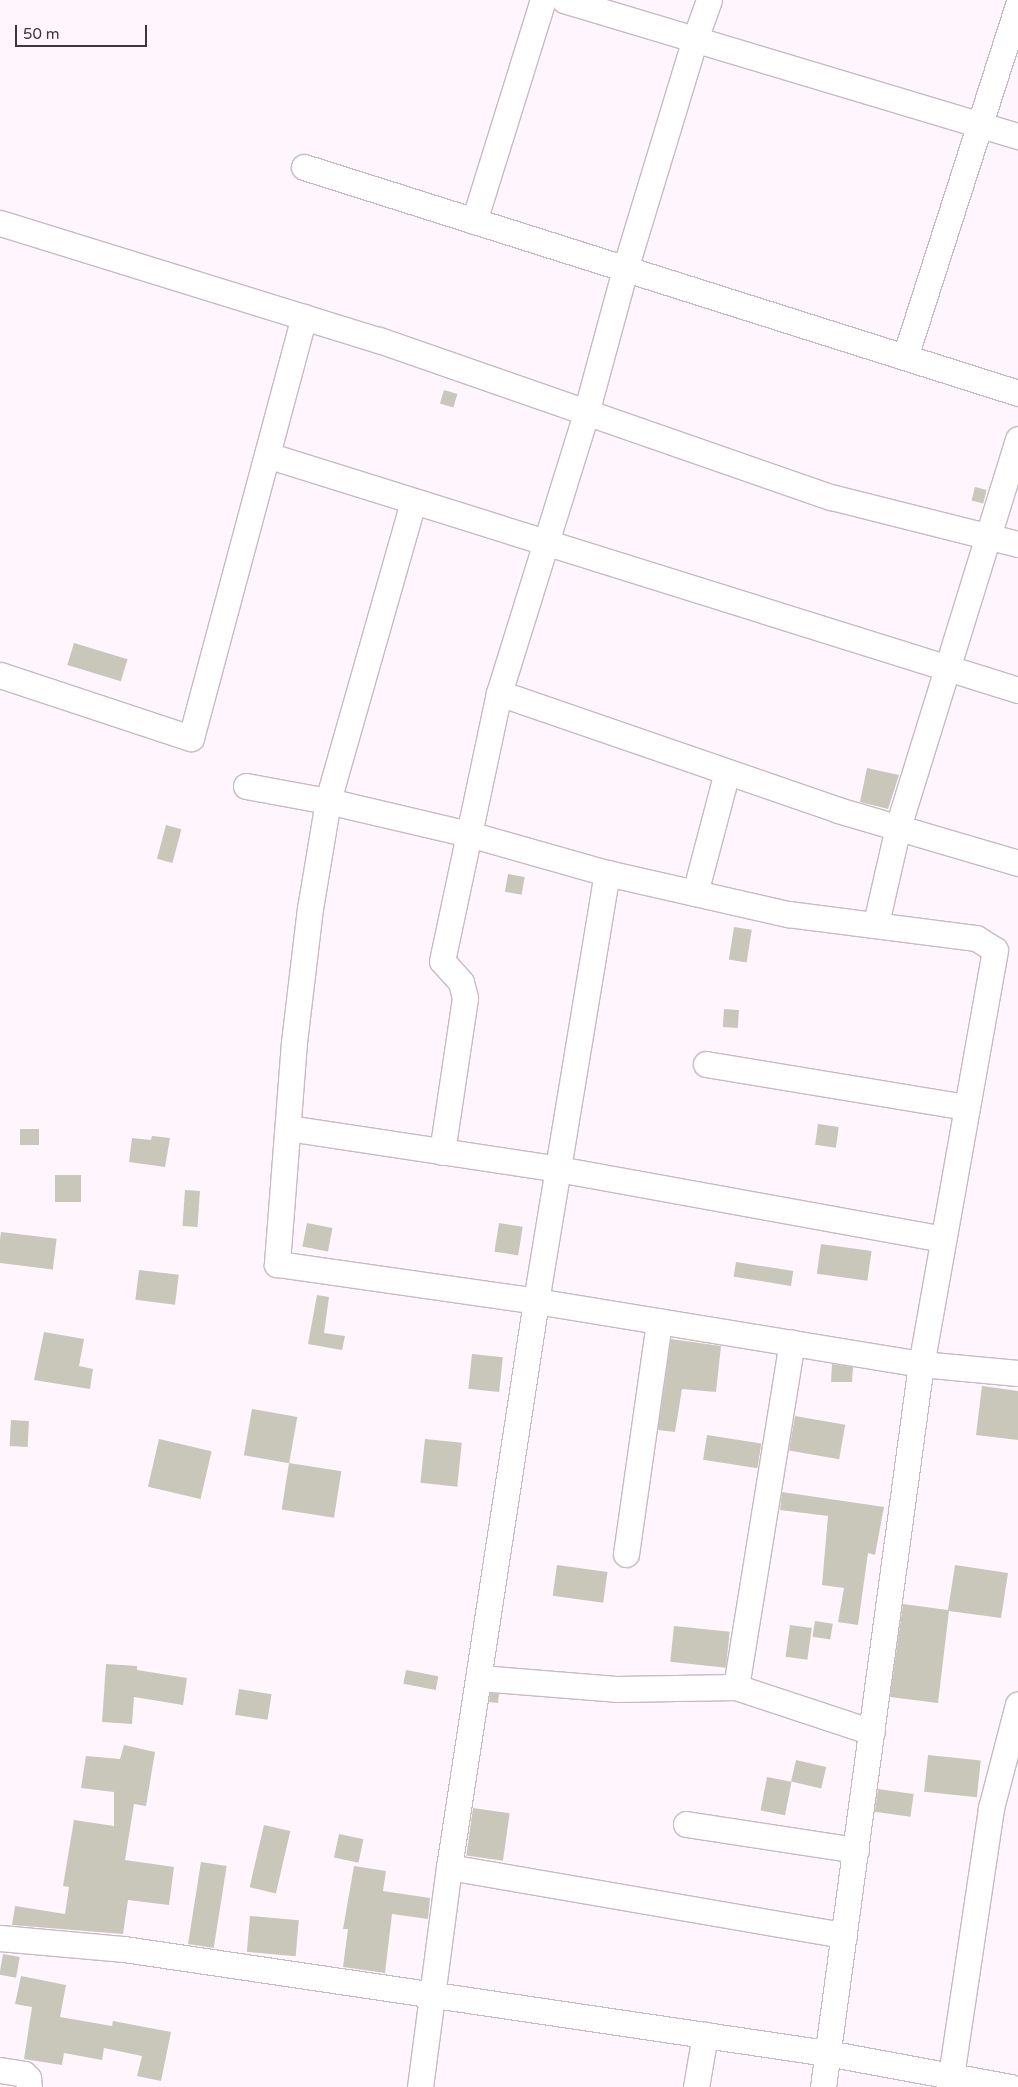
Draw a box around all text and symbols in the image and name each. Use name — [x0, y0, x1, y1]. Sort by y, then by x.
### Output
scale bar — [18, 15, 150, 47]
text: 50 m — [23, 25, 60, 43]

